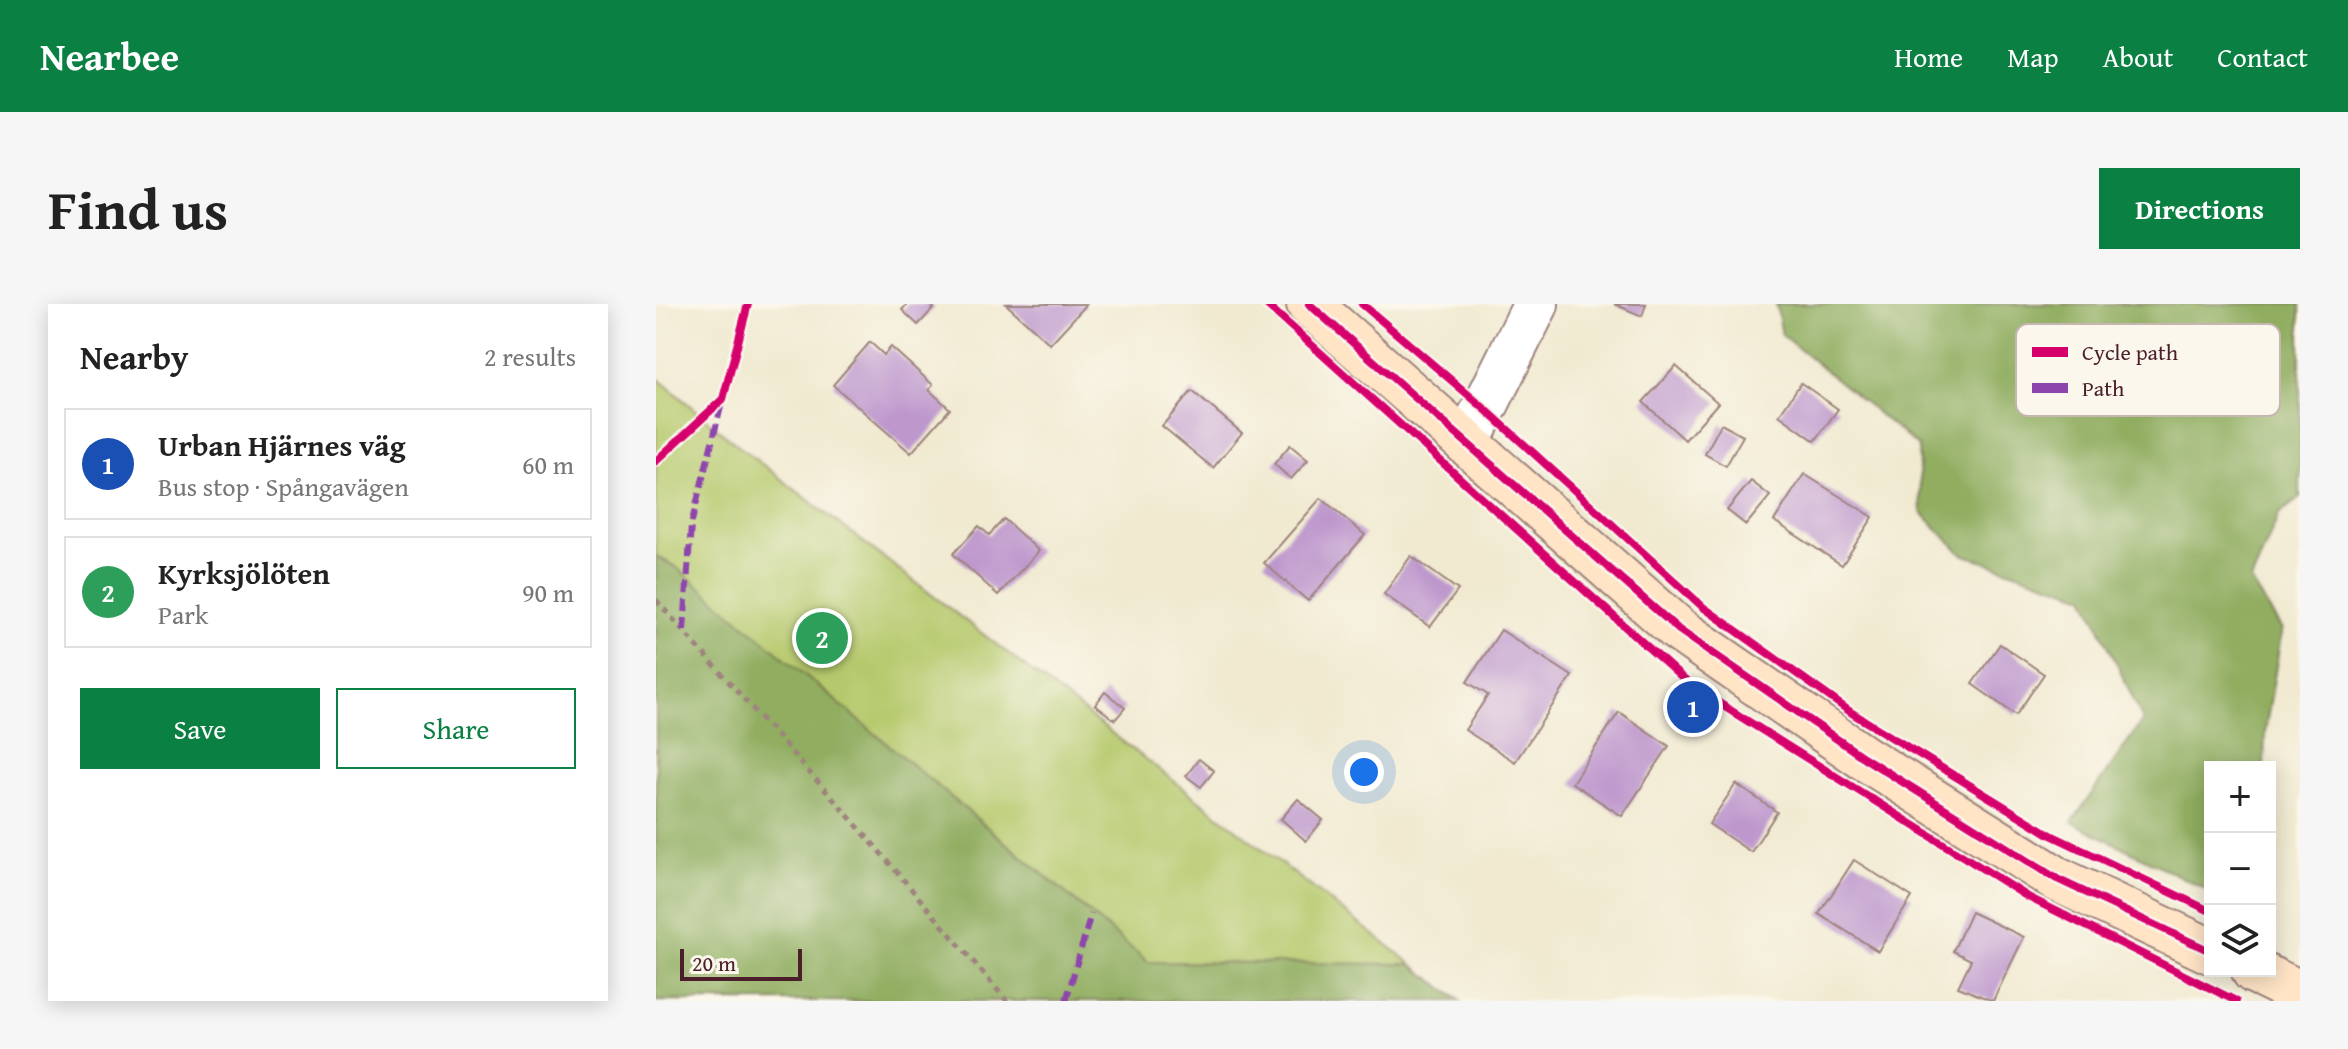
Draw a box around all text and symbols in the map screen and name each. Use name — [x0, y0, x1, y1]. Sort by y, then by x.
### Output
text: Nearbee — [40, 28, 179, 84]
text: Home — [1894, 36, 1963, 77]
text: Map — [2007, 36, 2059, 77]
text: About — [2103, 36, 2173, 77]
text: Contact — [2217, 36, 2308, 77]
text: Find us — [48, 167, 228, 250]
button: Directions — [2099, 168, 2300, 249]
legend — [2016, 324, 2280, 416]
text: Nearby — [80, 332, 189, 381]
text: Cycle path — [2082, 336, 2179, 368]
text: 2 results — [484, 337, 576, 376]
text: Path — [2082, 372, 2125, 404]
text: Urban Hjärnes väg — [158, 423, 406, 467]
text: 1 — [101, 445, 115, 484]
text: 60 m — [522, 445, 574, 484]
text: Bus stop · Spångavägen — [158, 467, 409, 506]
text: Kyrksjölöten — [158, 551, 330, 595]
text: 2 — [101, 573, 115, 612]
text: 90 m — [522, 573, 574, 612]
text: Park — [158, 595, 208, 634]
pin: 2 — [796, 608, 848, 668]
pin: 1 — [1667, 677, 1719, 737]
button: Save — [80, 688, 320, 769]
button: Share — [336, 688, 576, 769]
your location — [1344, 752, 1384, 792]
map controls — [2204, 761, 2276, 977]
button: + — [2204, 761, 2276, 833]
button: − — [2204, 833, 2276, 905]
button: layers — [2204, 905, 2276, 977]
scale bar — [680, 945, 802, 981]
text: 20 m — [692, 947, 736, 979]

